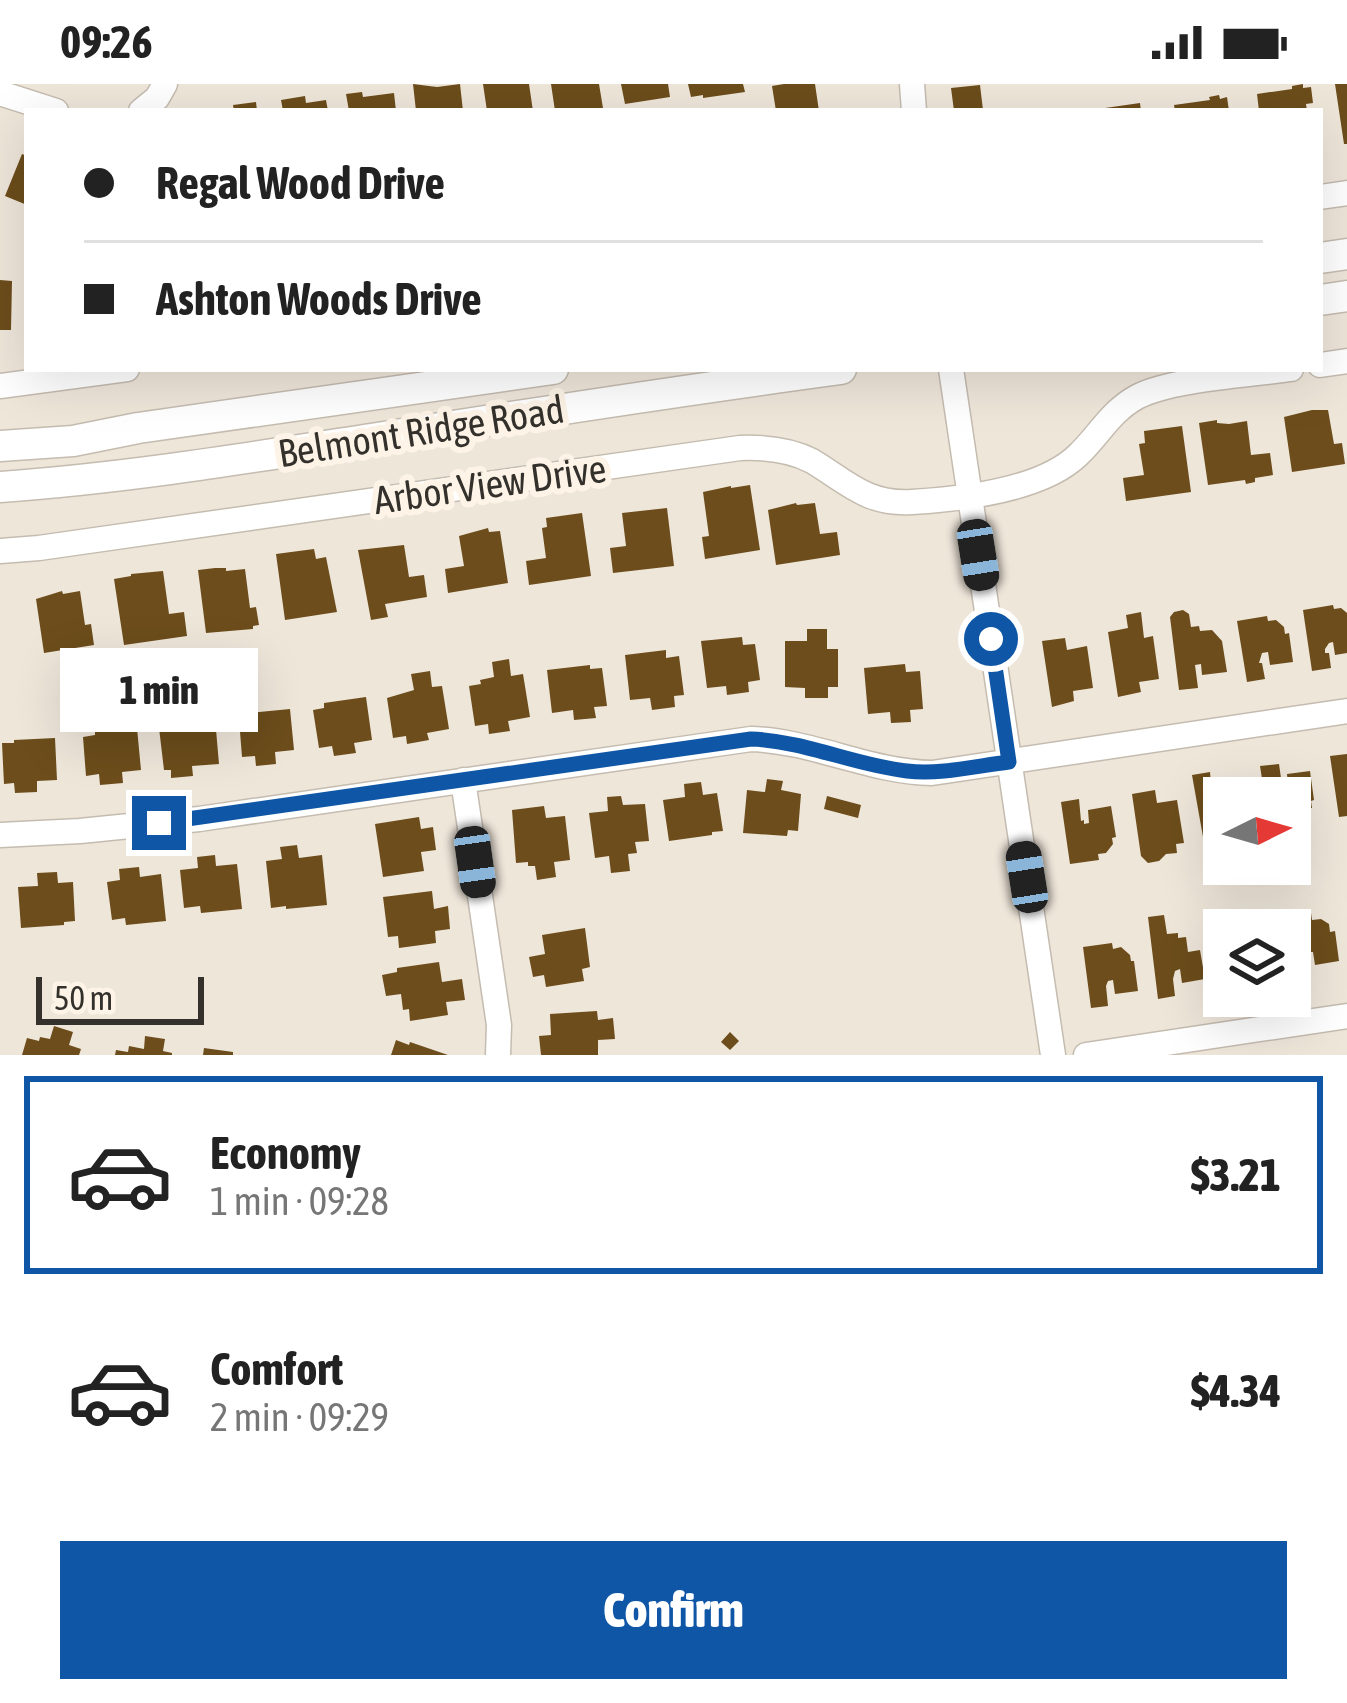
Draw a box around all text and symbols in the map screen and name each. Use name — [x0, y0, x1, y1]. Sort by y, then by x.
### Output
text: 09:26 — [60, 16, 153, 68]
text: Regal Wood Drive — [156, 157, 445, 209]
text: Ashton Woods Drive — [156, 273, 482, 325]
street label: Belmont Ridge Road — [275, 387, 567, 475]
street label: Arbor View Drive — [371, 446, 609, 522]
car — [955, 517, 1001, 593]
route start — [964, 612, 1018, 666]
callout: 1 min — [60, 649, 258, 733]
text: 1 min — [119, 668, 199, 712]
north arrow — [1203, 777, 1311, 885]
map controls — [1203, 777, 1311, 1017]
route end — [132, 796, 186, 850]
car — [452, 824, 498, 900]
car — [1004, 839, 1050, 915]
button: layers — [1203, 909, 1311, 1017]
scale bar — [36, 971, 204, 1024]
text: 50 m — [54, 979, 113, 1017]
icon: car — [66, 1121, 174, 1229]
text: Economy — [210, 1127, 361, 1179]
text: $3.21 — [1191, 1149, 1281, 1201]
text: 1 min · 09:28 — [210, 1179, 389, 1223]
icon: car — [66, 1337, 174, 1445]
text: Comfort — [210, 1343, 343, 1395]
text: $4.34 — [1191, 1365, 1281, 1417]
text: 2 min · 09:29 — [210, 1395, 389, 1439]
button: Confirm — [60, 1541, 1287, 1679]

